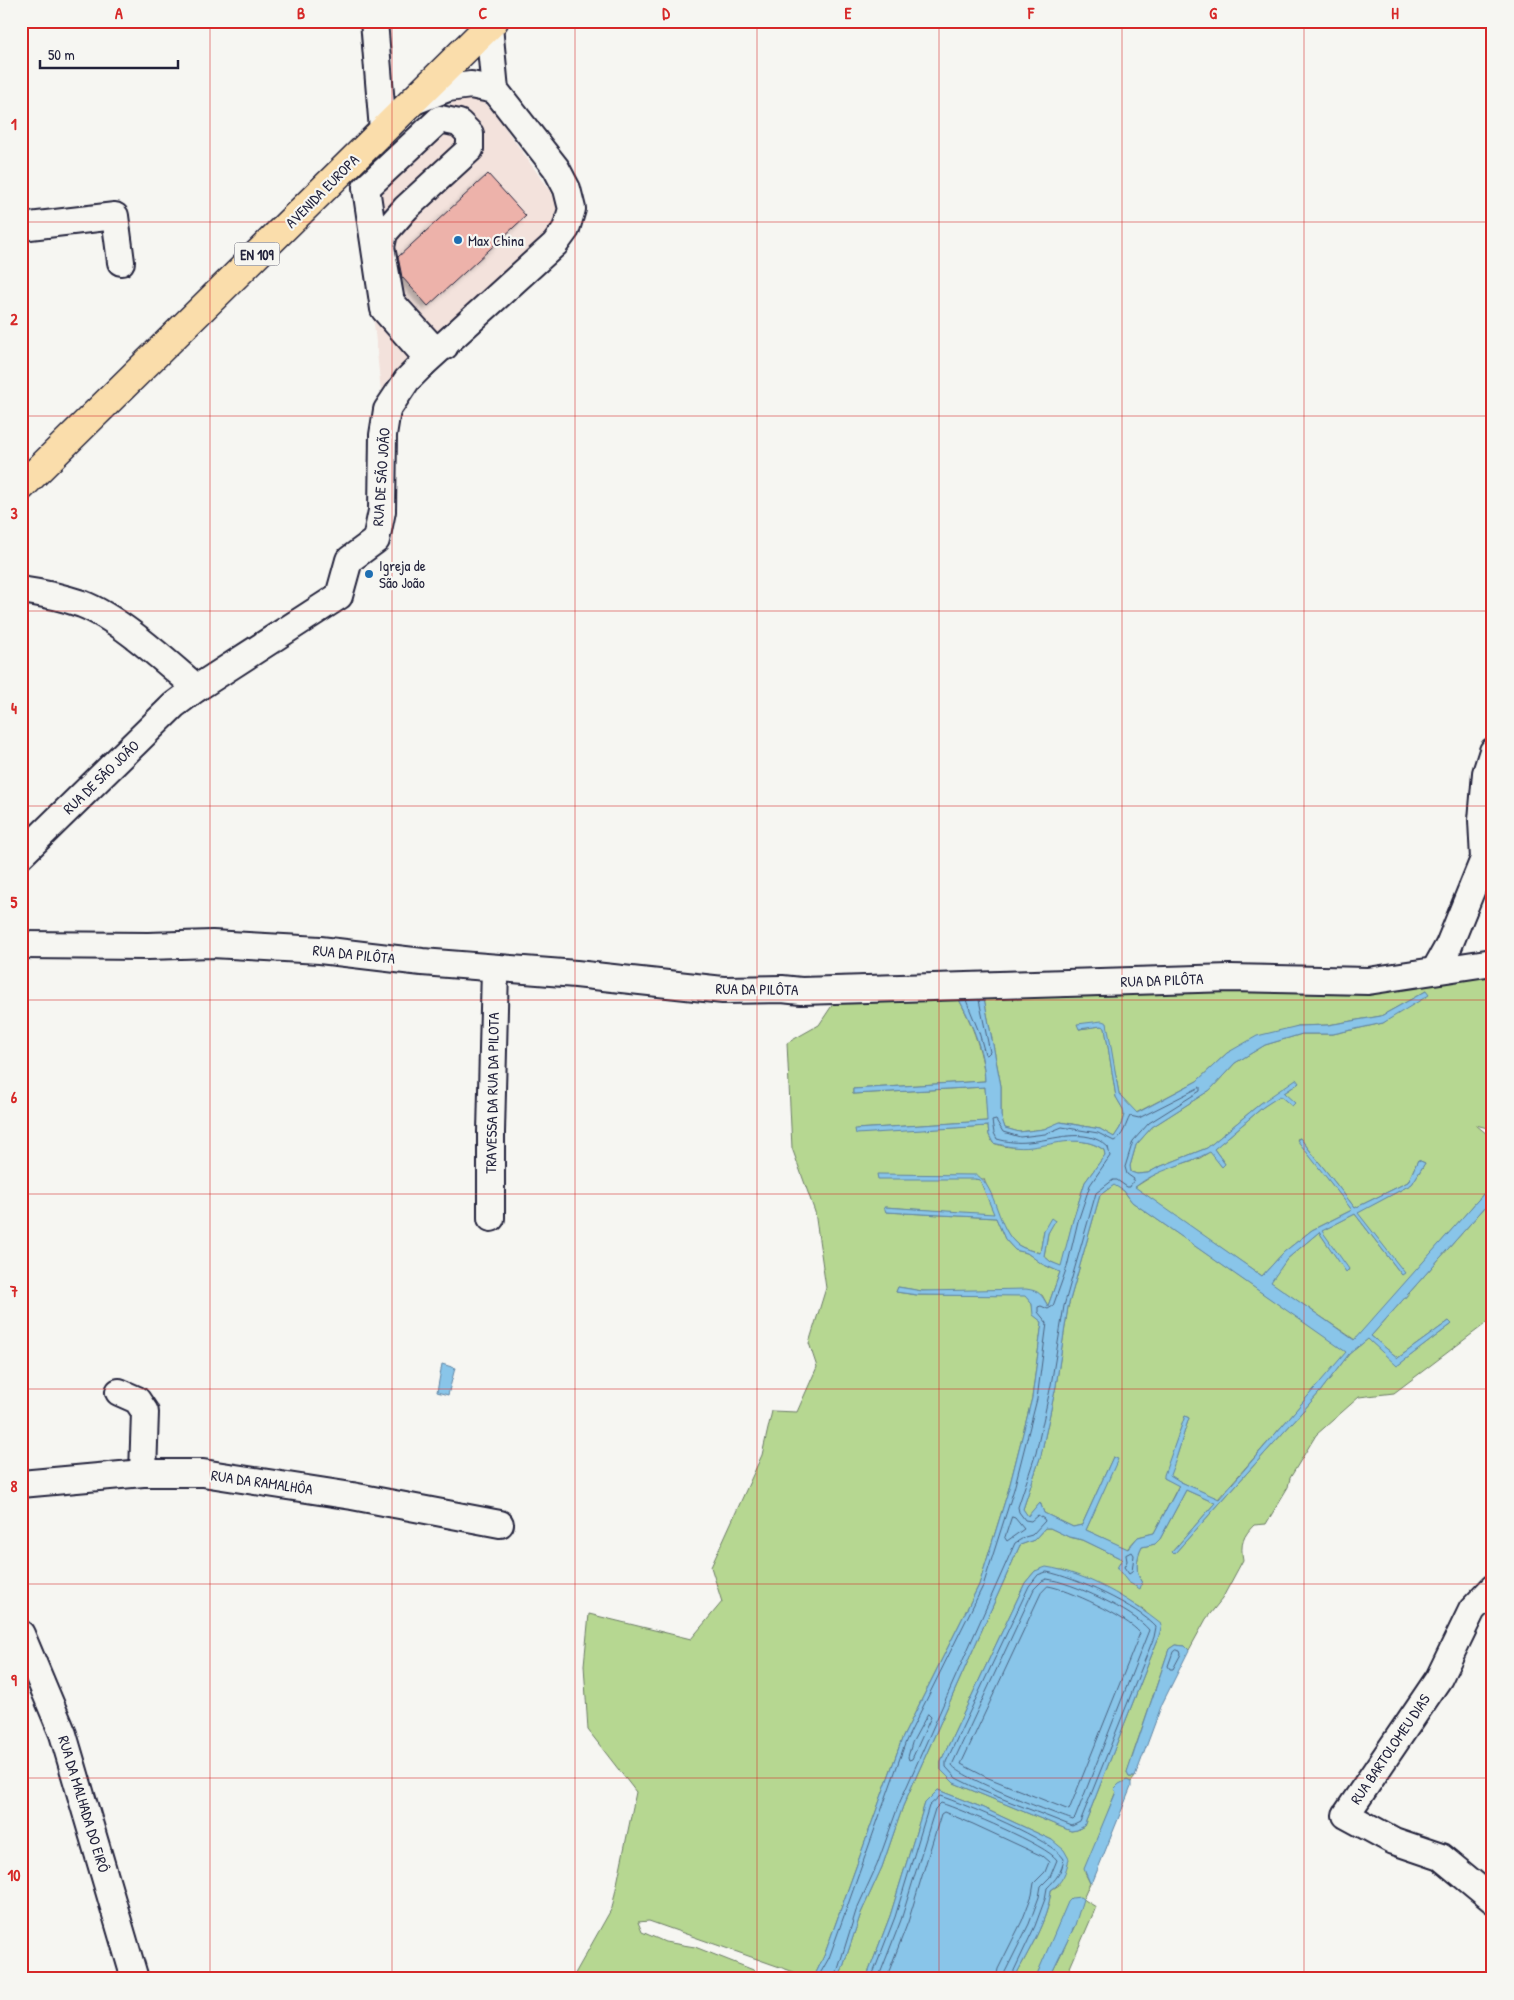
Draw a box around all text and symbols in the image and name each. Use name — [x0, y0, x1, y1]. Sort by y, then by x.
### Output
text: A — [115, 2, 123, 24]
text: B — [297, 2, 305, 24]
text: C — [479, 2, 488, 24]
text: D — [662, 2, 670, 24]
text: E — [844, 2, 852, 24]
text: F — [1027, 2, 1035, 24]
text: G — [1209, 2, 1217, 24]
text: H — [1391, 2, 1399, 24]
scale bar — [40, 38, 178, 70]
text: 50 m — [48, 44, 75, 65]
text: 1 — [11, 113, 17, 135]
street label: AVENIDA EUROPA — [281, 149, 364, 232]
place label: Max China — [468, 230, 524, 251]
marker: Max China — [452, 234, 464, 246]
road number: EN 109 — [234, 242, 280, 266]
text: 2 — [10, 308, 18, 330]
street label: RUA DE SÃO JOÃO — [367, 427, 395, 527]
text: 3 — [10, 502, 18, 524]
place label: Igreja de São João — [379, 555, 426, 593]
marker: Igreja de São João — [363, 568, 375, 580]
text: 4 — [11, 697, 17, 719]
street label: RUA DE SÃO JOÃO — [58, 735, 144, 819]
text: 5 — [11, 891, 18, 913]
street label: RUA DA PILÔTA — [312, 939, 397, 969]
street label: RUA DA PILÔTA — [1120, 968, 1204, 992]
street label: RUA DA PILÔTA — [715, 978, 799, 1000]
street label: TRAVESSA DA RUA DA PILOTA — [480, 1011, 504, 1174]
text: 6 — [11, 1086, 18, 1108]
text: 7 — [9, 1280, 18, 1302]
street label: RUA DA RAMALHÔA — [210, 1464, 315, 1500]
text: 8 — [11, 1475, 18, 1497]
text: 9 — [11, 1669, 17, 1691]
street label: RUA BARTOLOMEU DIAS — [1345, 1690, 1435, 1808]
street label: RUA DA MALHADA DO EIRÔ — [53, 1733, 115, 1875]
text: 10 — [8, 1864, 20, 1886]

